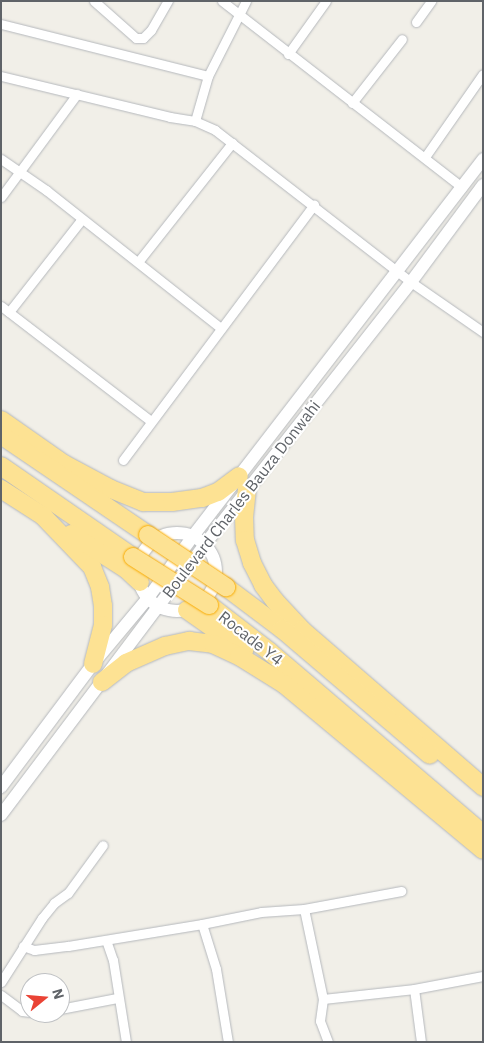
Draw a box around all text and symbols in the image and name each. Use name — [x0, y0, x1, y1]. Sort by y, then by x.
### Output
street label: Boulevard Charles Bauza Donwahi — [158, 397, 324, 601]
street label: Rocade Y4 — [215, 607, 287, 669]
north arrow — [20, 973, 70, 1023]
text: N — [48, 986, 68, 1001]

